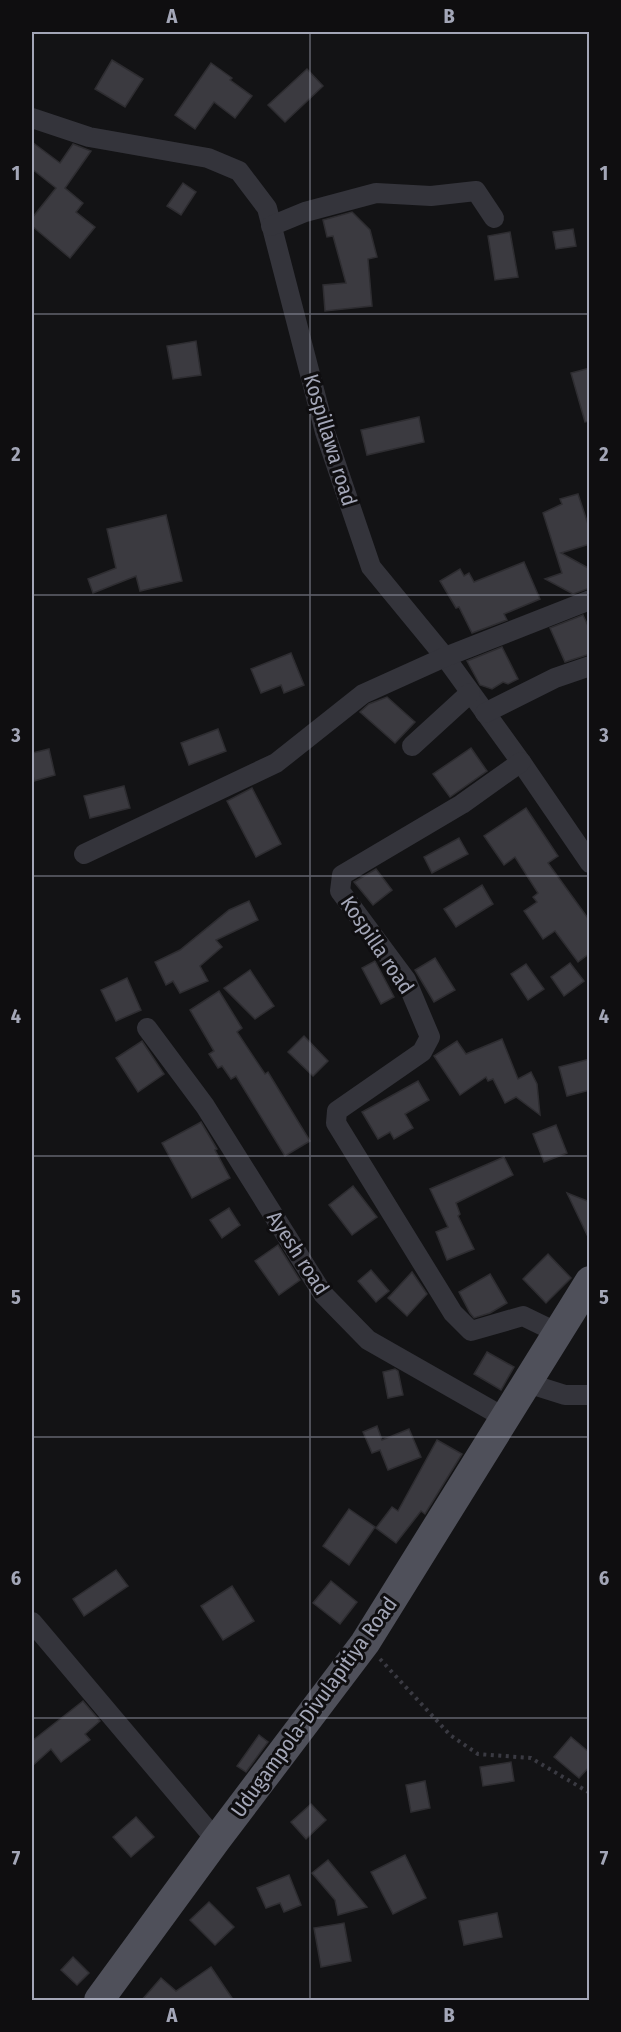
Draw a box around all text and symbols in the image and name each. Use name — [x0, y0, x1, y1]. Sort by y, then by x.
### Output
text: A — [166, 4, 179, 28]
text: B — [443, 4, 455, 28]
text: 1 — [12, 161, 20, 185]
text: 1 — [600, 161, 608, 185]
street label: Kospillawa road — [298, 371, 362, 509]
text: 2 — [10, 442, 21, 466]
text: 2 — [598, 442, 609, 466]
text: 3 — [10, 723, 21, 747]
text: 3 — [598, 723, 609, 747]
street label: Kospilla road — [335, 891, 419, 999]
text: 4 — [11, 1004, 21, 1028]
text: 4 — [599, 1004, 609, 1028]
street label: Ayesh road — [261, 1206, 335, 1300]
text: 5 — [11, 1285, 21, 1309]
text: 5 — [599, 1285, 609, 1309]
text: 6 — [11, 1566, 21, 1590]
text: 6 — [599, 1566, 609, 1590]
street label: Udugampola-Divulapitiya Road — [225, 1592, 403, 1822]
text: 7 — [12, 1846, 21, 1870]
text: 7 — [600, 1846, 609, 1870]
text: A — [166, 2003, 179, 2027]
text: B — [443, 2003, 455, 2027]

